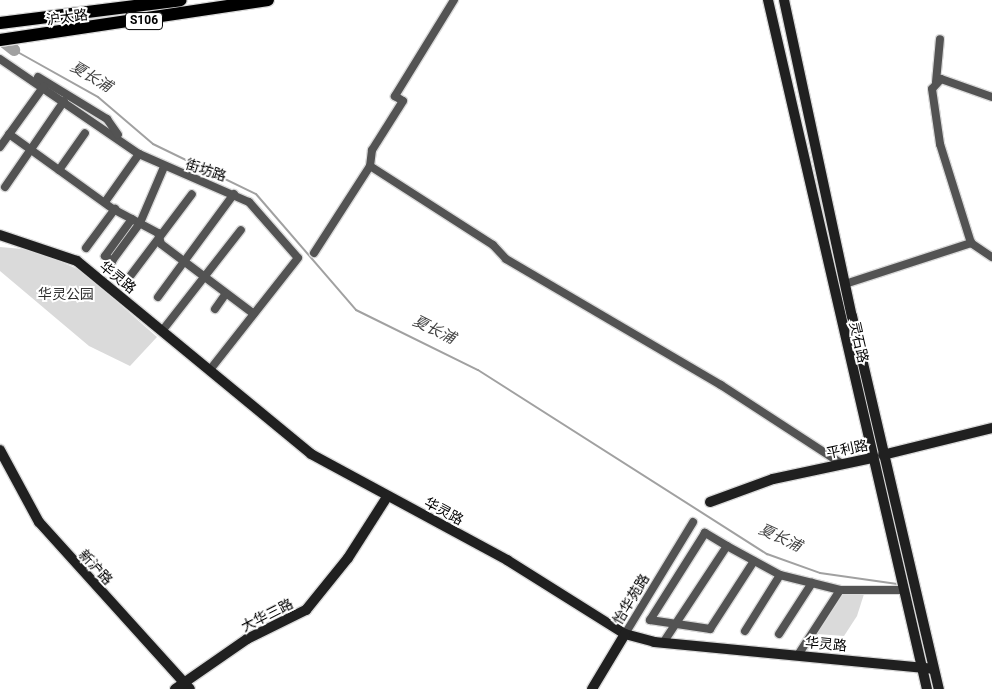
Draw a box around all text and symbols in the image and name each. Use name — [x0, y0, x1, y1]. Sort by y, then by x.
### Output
street label: 沪太路 — [45, 6, 89, 28]
road number: S106 — [124, 12, 164, 30]
water label: 夏长浦 — [67, 58, 115, 96]
street label: 街坊路 — [183, 156, 229, 184]
street label: 华灵路 — [96, 257, 140, 297]
park label: 华灵公园 — [38, 286, 94, 302]
water label: 夏长浦 — [410, 312, 458, 348]
street label: 灵石路 — [846, 320, 872, 364]
street label: 平利路 — [825, 436, 869, 462]
street label: 华灵路 — [422, 494, 466, 528]
water label: 夏长浦 — [756, 520, 804, 556]
street label: 新沪路 — [76, 546, 116, 588]
street label: 怡华苑路 — [609, 571, 653, 627]
street label: 大华三路 — [238, 595, 296, 635]
street label: 华灵路 — [804, 634, 848, 654]

